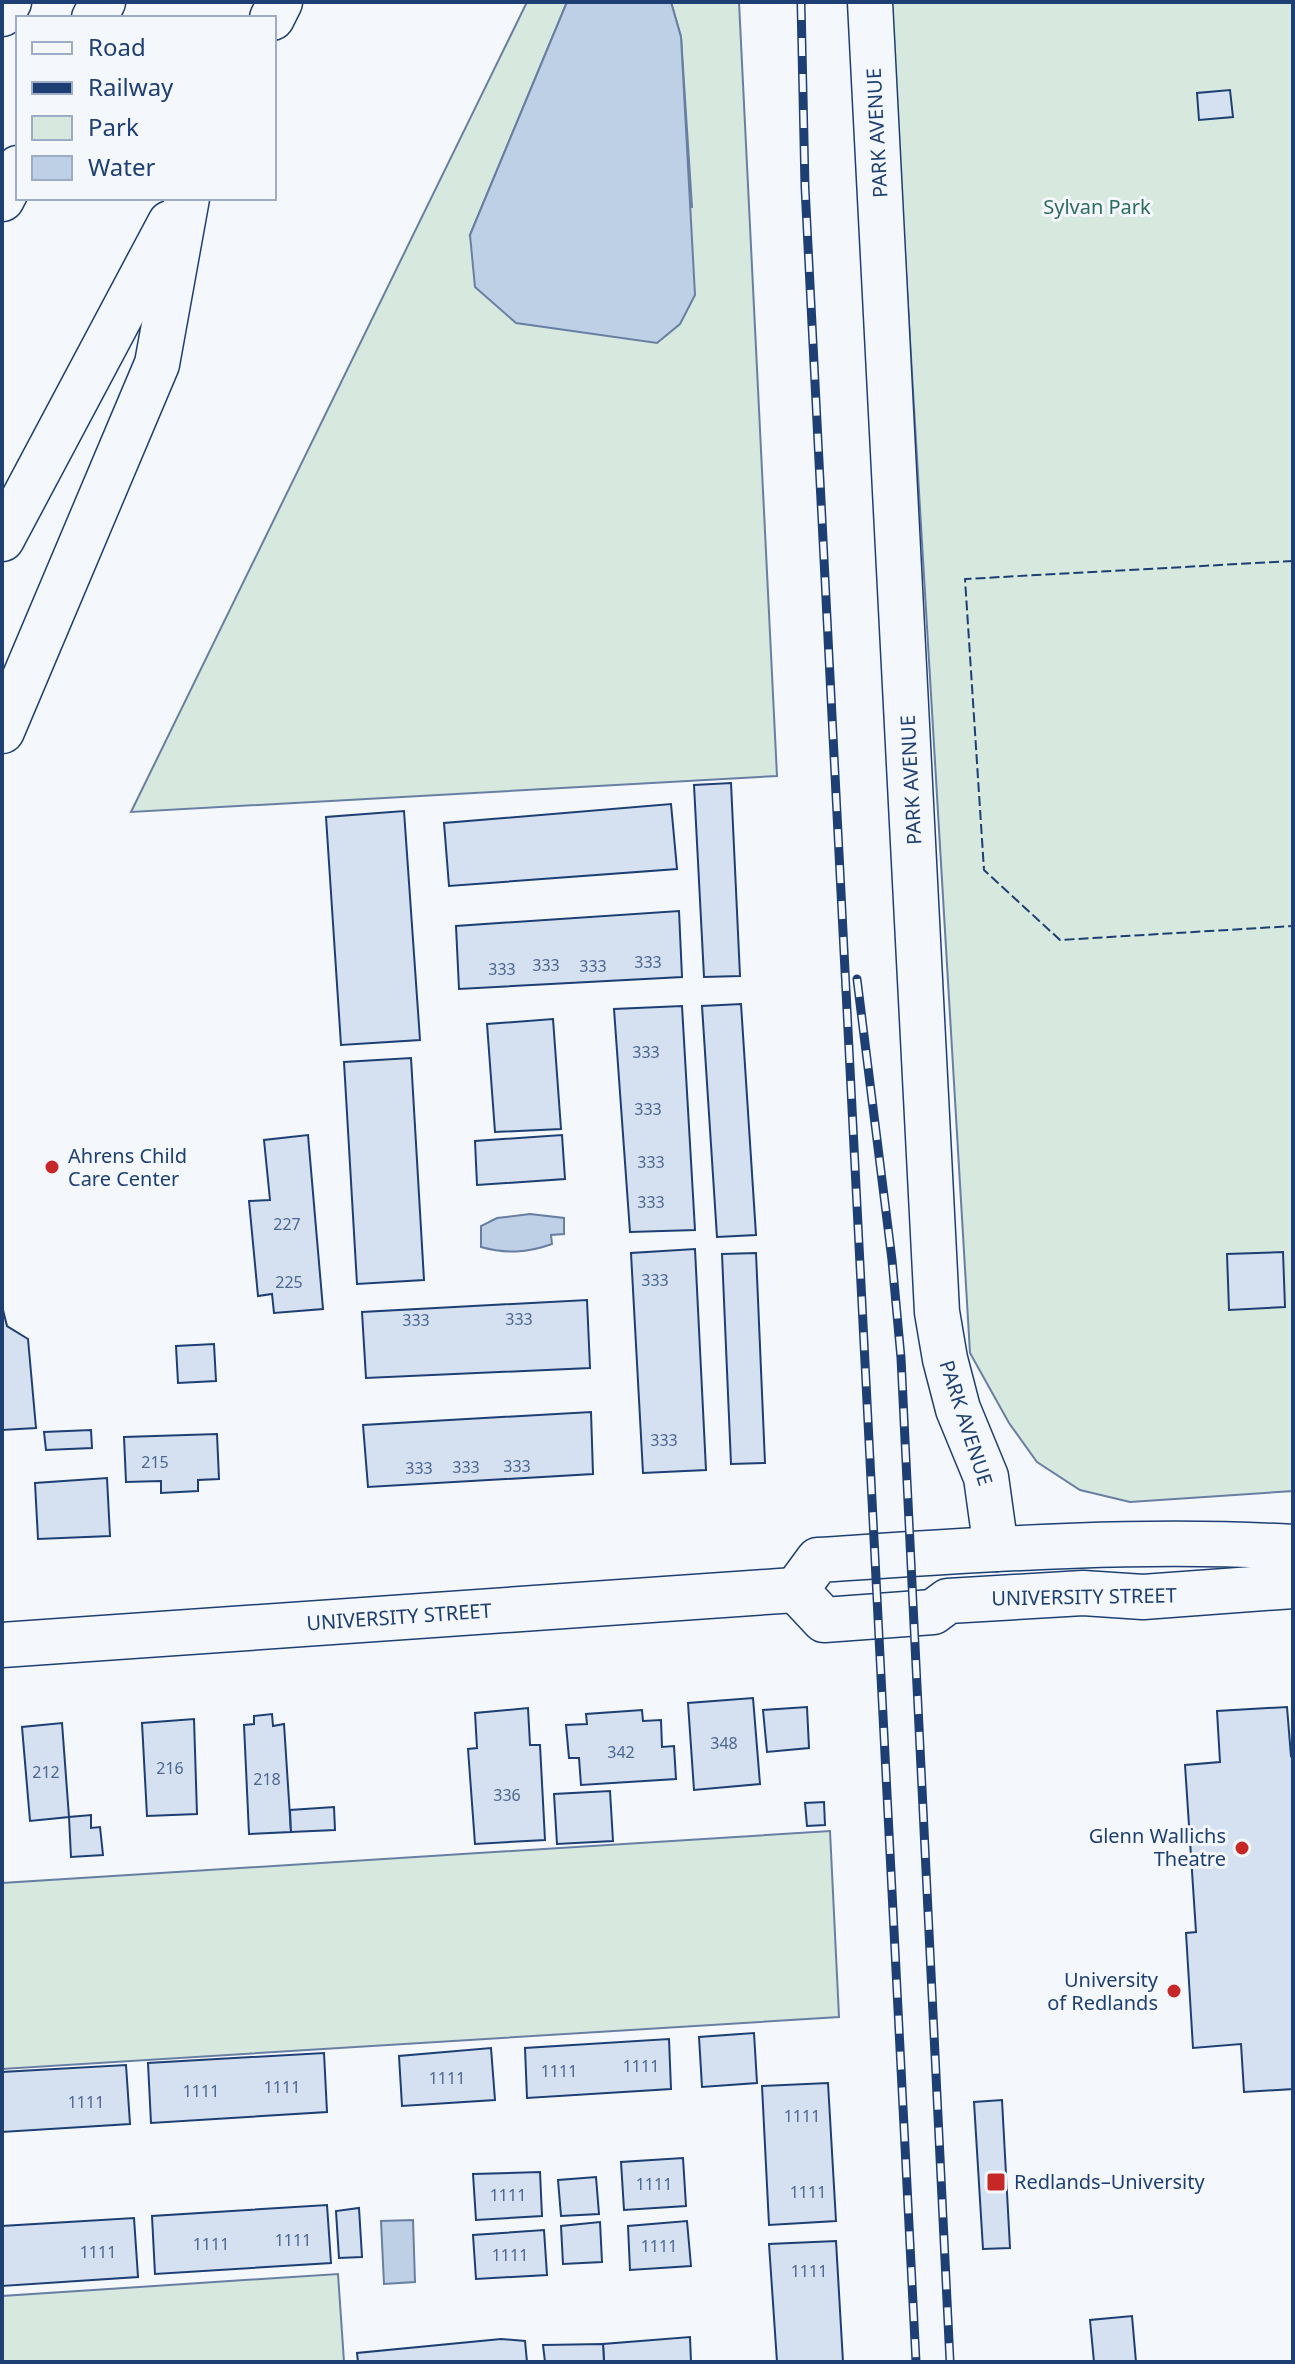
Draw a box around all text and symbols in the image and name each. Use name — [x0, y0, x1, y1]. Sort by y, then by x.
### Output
legend — [16, 16, 276, 200]
text: Road — [88, 30, 146, 63]
street label: PARK AVENUE — [860, 67, 893, 199]
text: Railway — [88, 70, 174, 103]
text: Park — [88, 110, 139, 143]
text: Water — [88, 150, 156, 183]
park label: Sylvan Park — [1043, 193, 1151, 220]
street label: PARK AVENUE — [894, 714, 927, 846]
house number: 333 — [634, 951, 662, 973]
house number: 333 — [532, 954, 560, 976]
house number: 333 — [579, 955, 607, 977]
house number: 333 — [488, 958, 516, 980]
house number: 333 — [632, 1041, 660, 1063]
house number: 333 — [634, 1098, 662, 1120]
place label: Ahrens Child Care Center — [68, 1142, 187, 1192]
house number: 333 — [637, 1151, 665, 1173]
marker: Ahrens Child Care Center — [43, 1158, 61, 1176]
house number: 333 — [637, 1191, 665, 1213]
house number: 227 — [273, 1213, 301, 1235]
house number: 333 — [641, 1269, 669, 1291]
house number: 225 — [275, 1271, 303, 1293]
house number: 333 — [505, 1308, 533, 1330]
house number: 333 — [402, 1309, 430, 1331]
street label: PARK AVENUE — [934, 1357, 999, 1489]
house number: 333 — [650, 1429, 678, 1451]
house number: 215 — [141, 1451, 169, 1473]
house number: 333 — [503, 1455, 531, 1477]
house number: 333 — [452, 1456, 480, 1478]
house number: 333 — [405, 1457, 433, 1479]
street label: UNIVERSITY STREET — [991, 1581, 1177, 1612]
street label: UNIVERSITY STREET — [306, 1597, 492, 1636]
house number: 348 — [710, 1732, 738, 1754]
house number: 342 — [607, 1741, 635, 1763]
house number: 216 — [156, 1757, 184, 1779]
house number: 212 — [32, 1761, 60, 1783]
house number: 218 — [253, 1768, 281, 1790]
house number: 336 — [493, 1784, 521, 1806]
place label: Glenn Wallichs Theatre — [1089, 1822, 1226, 1872]
marker: Glenn Wallichs Theatre — [1233, 1839, 1251, 1857]
place label: University of Redlands — [1047, 1966, 1159, 2016]
marker: University of Redlands — [1165, 1982, 1183, 2000]
house number: 1111 — [623, 2055, 659, 2077]
house number: 1111 — [541, 2060, 577, 2082]
house number: 1111 — [429, 2067, 465, 2089]
house number: 1111 — [264, 2076, 300, 2098]
house number: 1111 — [183, 2080, 219, 2102]
house number: 1111 — [68, 2091, 104, 2113]
house number: 1111 — [784, 2105, 820, 2127]
place label: Redlands–University — [1014, 2168, 1205, 2195]
marker: Redlands–University — [985, 2171, 1007, 2193]
house number: 1111 — [636, 2173, 672, 2195]
house number: 1111 — [790, 2181, 826, 2203]
house number: 1111 — [490, 2184, 526, 2206]
house number: 1111 — [275, 2229, 311, 2251]
house number: 1111 — [193, 2233, 229, 2255]
house number: 1111 — [641, 2235, 677, 2257]
house number: 1111 — [80, 2241, 116, 2263]
house number: 1111 — [492, 2244, 528, 2266]
house number: 1111 — [791, 2260, 827, 2282]

